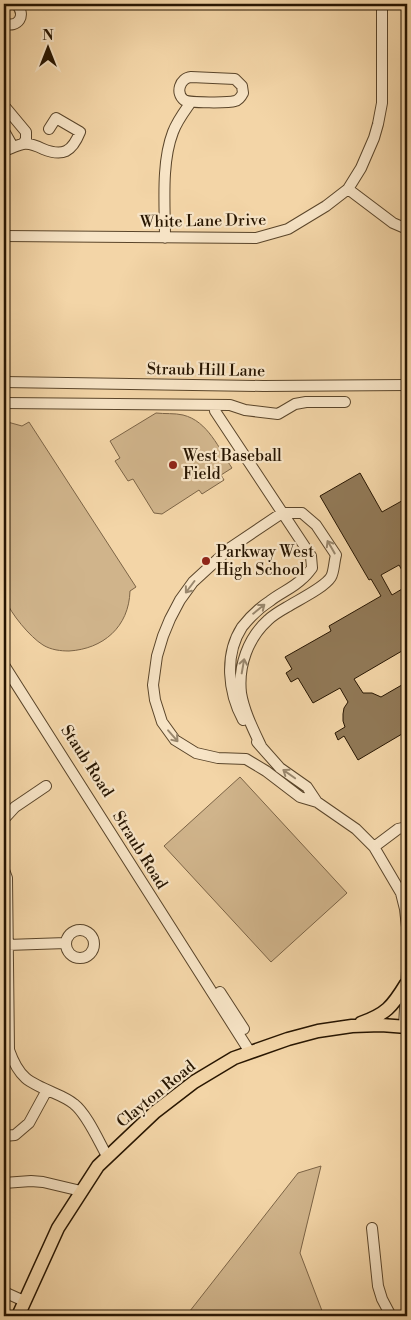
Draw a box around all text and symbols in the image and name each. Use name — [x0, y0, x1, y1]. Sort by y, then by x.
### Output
north arrow — [22, 22, 72, 72]
text: N — [42, 27, 54, 45]
street label: White Lane Drive — [139, 210, 266, 232]
street label: Straub Hill Lane — [147, 359, 265, 381]
place label: West Baseball Field — [182, 446, 282, 484]
marker: West Baseball Field — [167, 459, 179, 471]
one-way arrow — [325, 540, 335, 554]
place label: Parkway West High School — [216, 542, 314, 580]
marker: Parkway West High School — [200, 555, 212, 567]
one-way arrow — [185, 580, 195, 594]
one-way arrow — [252, 604, 265, 615]
one-way arrow — [238, 659, 248, 675]
street label: Staub Road — [56, 721, 118, 801]
one-way arrow — [167, 729, 179, 742]
one-way arrow — [283, 769, 296, 780]
street label: Straub Road — [108, 807, 172, 893]
street label: Clayton Road — [112, 1056, 200, 1132]

